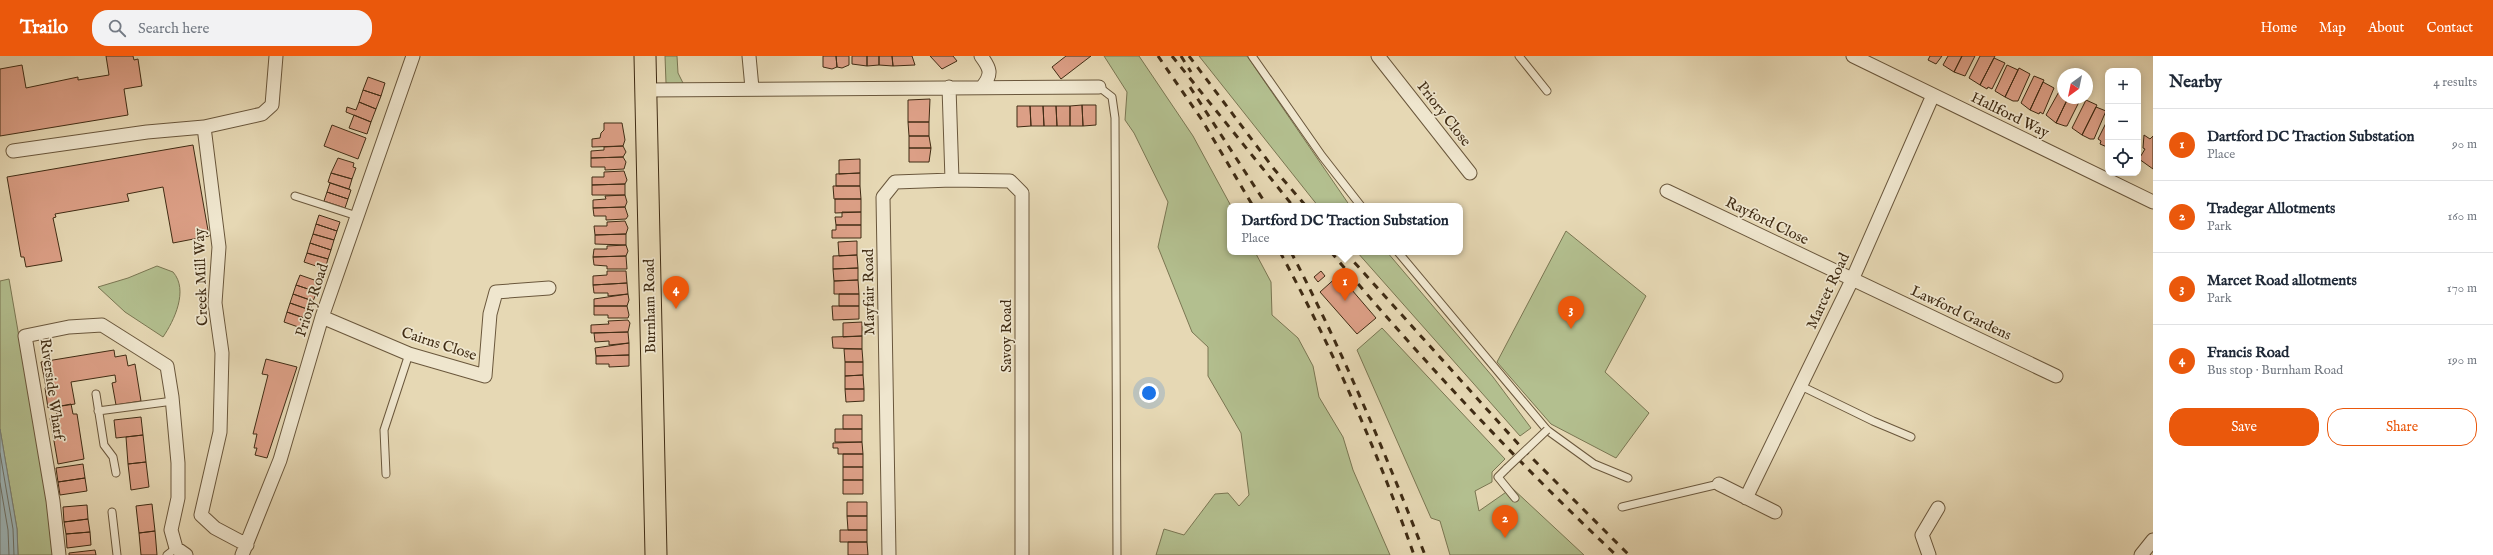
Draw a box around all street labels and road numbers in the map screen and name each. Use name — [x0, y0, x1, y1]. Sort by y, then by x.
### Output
street label: Priory Close — [1413, 78, 1475, 150]
street label: Hallford Way — [1968, 88, 2053, 142]
street label: Rayford Close — [1722, 193, 1812, 249]
street label: Creek Mill Way — [190, 227, 212, 326]
street label: Mayfair Road — [859, 248, 879, 335]
street label: Marcet Road — [1802, 249, 1854, 332]
street label: Burnham Road — [640, 258, 660, 353]
street label: Priory Road — [291, 260, 333, 339]
street label: Lawford Gardens — [1908, 281, 2014, 345]
street label: Savoy Road — [997, 298, 1016, 373]
street label: Cairns Close — [399, 323, 479, 365]
street label: Riverside Wharf — [35, 337, 69, 443]

